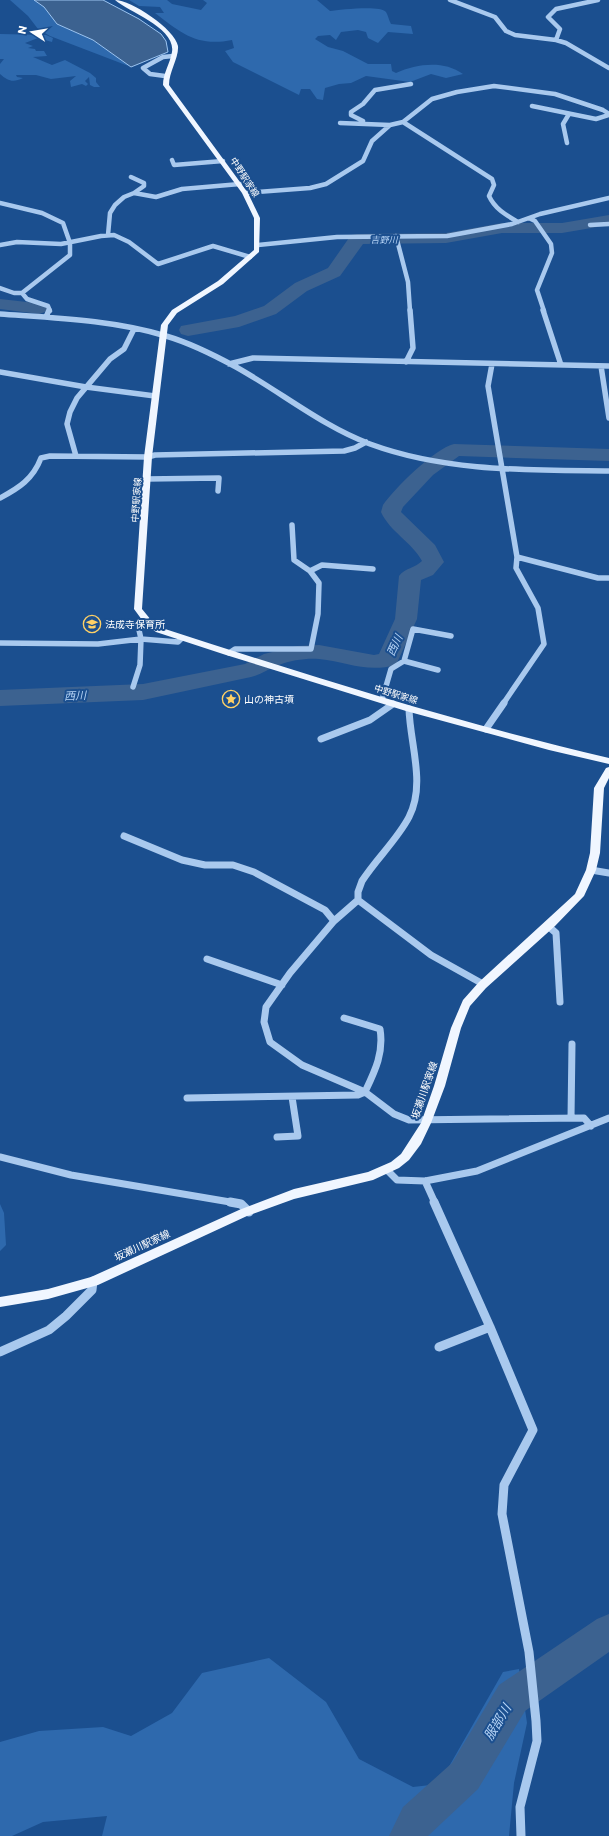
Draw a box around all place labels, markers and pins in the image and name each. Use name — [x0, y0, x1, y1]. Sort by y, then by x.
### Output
school or university icon: 法成寺保育所 — [82, 614, 102, 634]
place label: 法成寺保育所 — [105, 618, 165, 630]
place icon: 山の神古墳 — [221, 689, 241, 709]
place label: 山の神古墳 — [244, 693, 294, 705]

